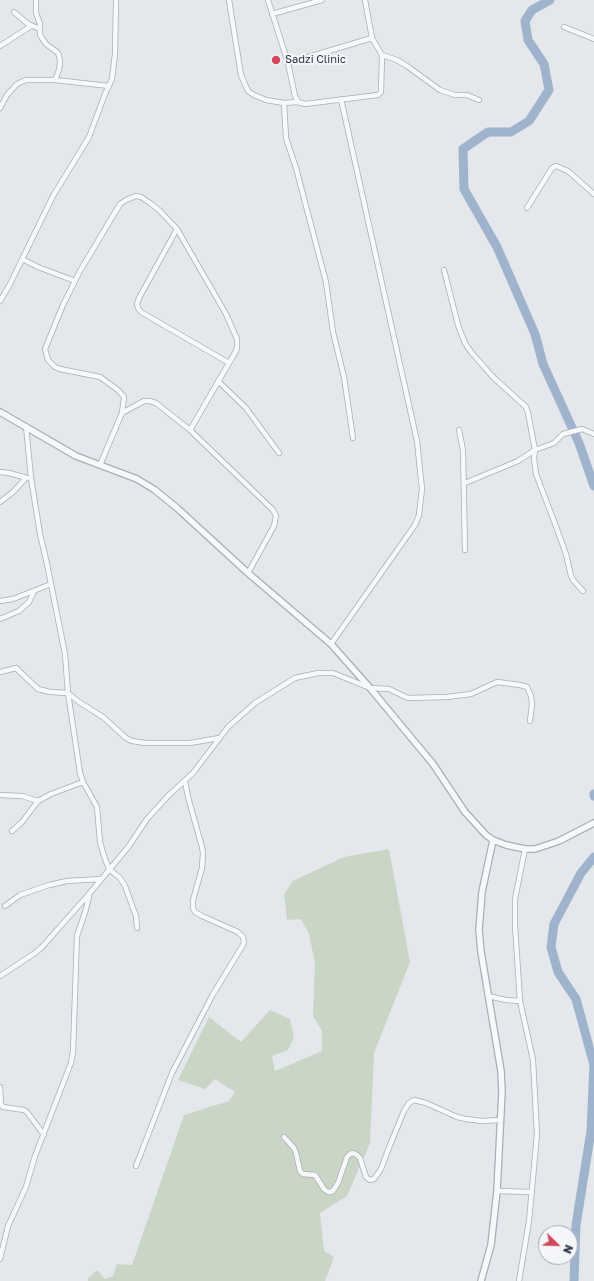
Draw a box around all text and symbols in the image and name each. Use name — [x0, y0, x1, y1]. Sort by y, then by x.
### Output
place label: Sadzi Clinic — [285, 53, 346, 67]
marker: Sadzi Clinic — [270, 54, 282, 66]
north arrow — [538, 1225, 578, 1265]
text: N — [561, 1243, 576, 1256]

